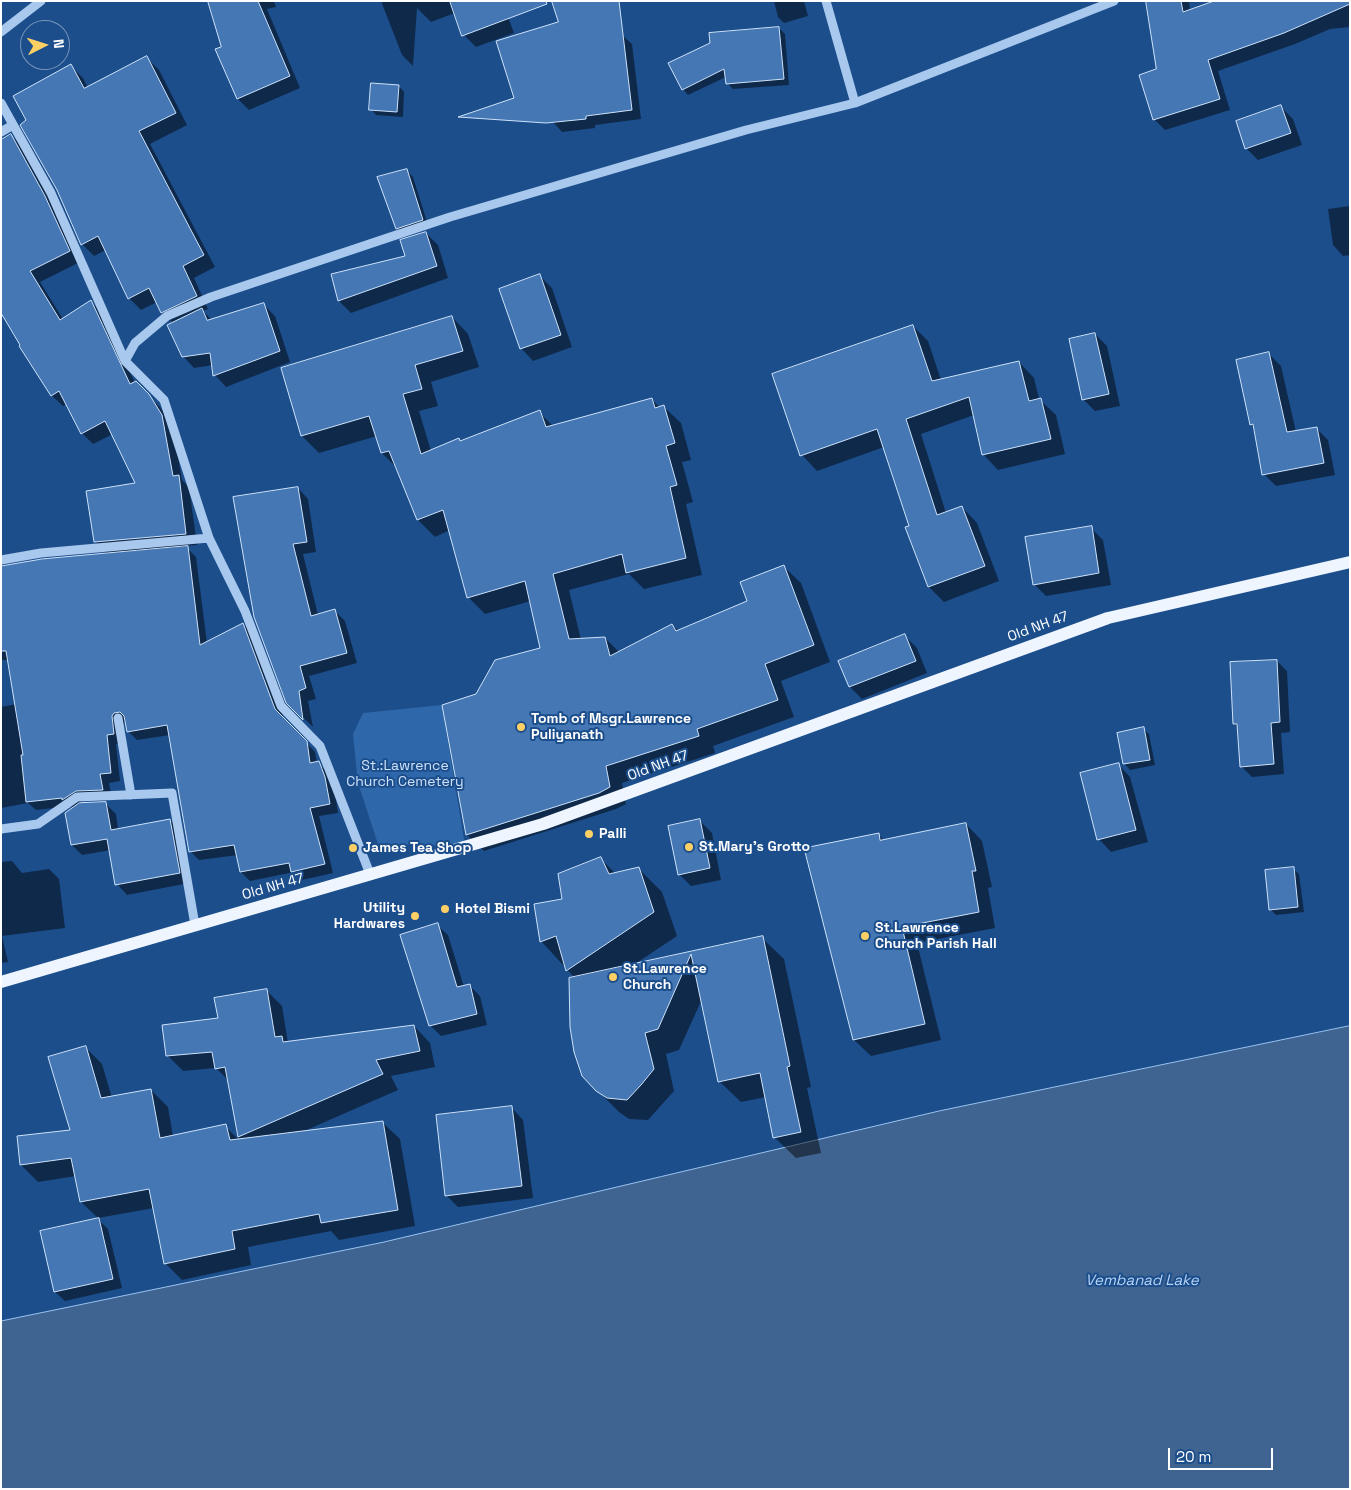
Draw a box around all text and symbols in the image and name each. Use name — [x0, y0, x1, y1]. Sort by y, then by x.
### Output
north arrow — [20, 20, 70, 70]
text: N — [50, 38, 68, 49]
street label: Old NH 47 — [1005, 608, 1071, 646]
place label: Tomb of Msgr.Lawrence Puliyanath — [531, 711, 691, 744]
marker: Tomb of Msgr.Lawrence Puliyanath — [515, 721, 527, 733]
street label: Old NH 47 — [625, 747, 691, 785]
park label: St.:Lawrence Church Cemetery — [346, 758, 464, 790]
place label: Palli — [599, 826, 627, 842]
marker: Palli — [583, 828, 595, 840]
place label: St.Mary's Grotto — [699, 839, 810, 855]
place label: James Tea Shop — [363, 840, 471, 856]
marker: St.Mary's Grotto — [683, 841, 695, 853]
marker: James Tea Shop — [347, 842, 359, 854]
street label: Old NH 47 — [240, 870, 306, 904]
place label: Utility Hardwares — [334, 900, 405, 932]
place label: Hotel Bismi — [455, 901, 530, 917]
marker: Hotel Bismi — [439, 903, 451, 915]
marker: Utility Hardwares — [409, 910, 421, 922]
place label: St.Lawrence Church Parish Hall — [875, 920, 997, 952]
marker: St.Lawrence Church Parish Hall — [859, 930, 871, 942]
place label: St.Lawrence Church — [623, 961, 707, 994]
marker: St.Lawrence Church — [607, 971, 619, 983]
water label: Vembanad Lake — [1085, 1272, 1199, 1290]
scale bar — [1171, 1438, 1276, 1470]
text: 20 m — [1176, 1447, 1211, 1466]

